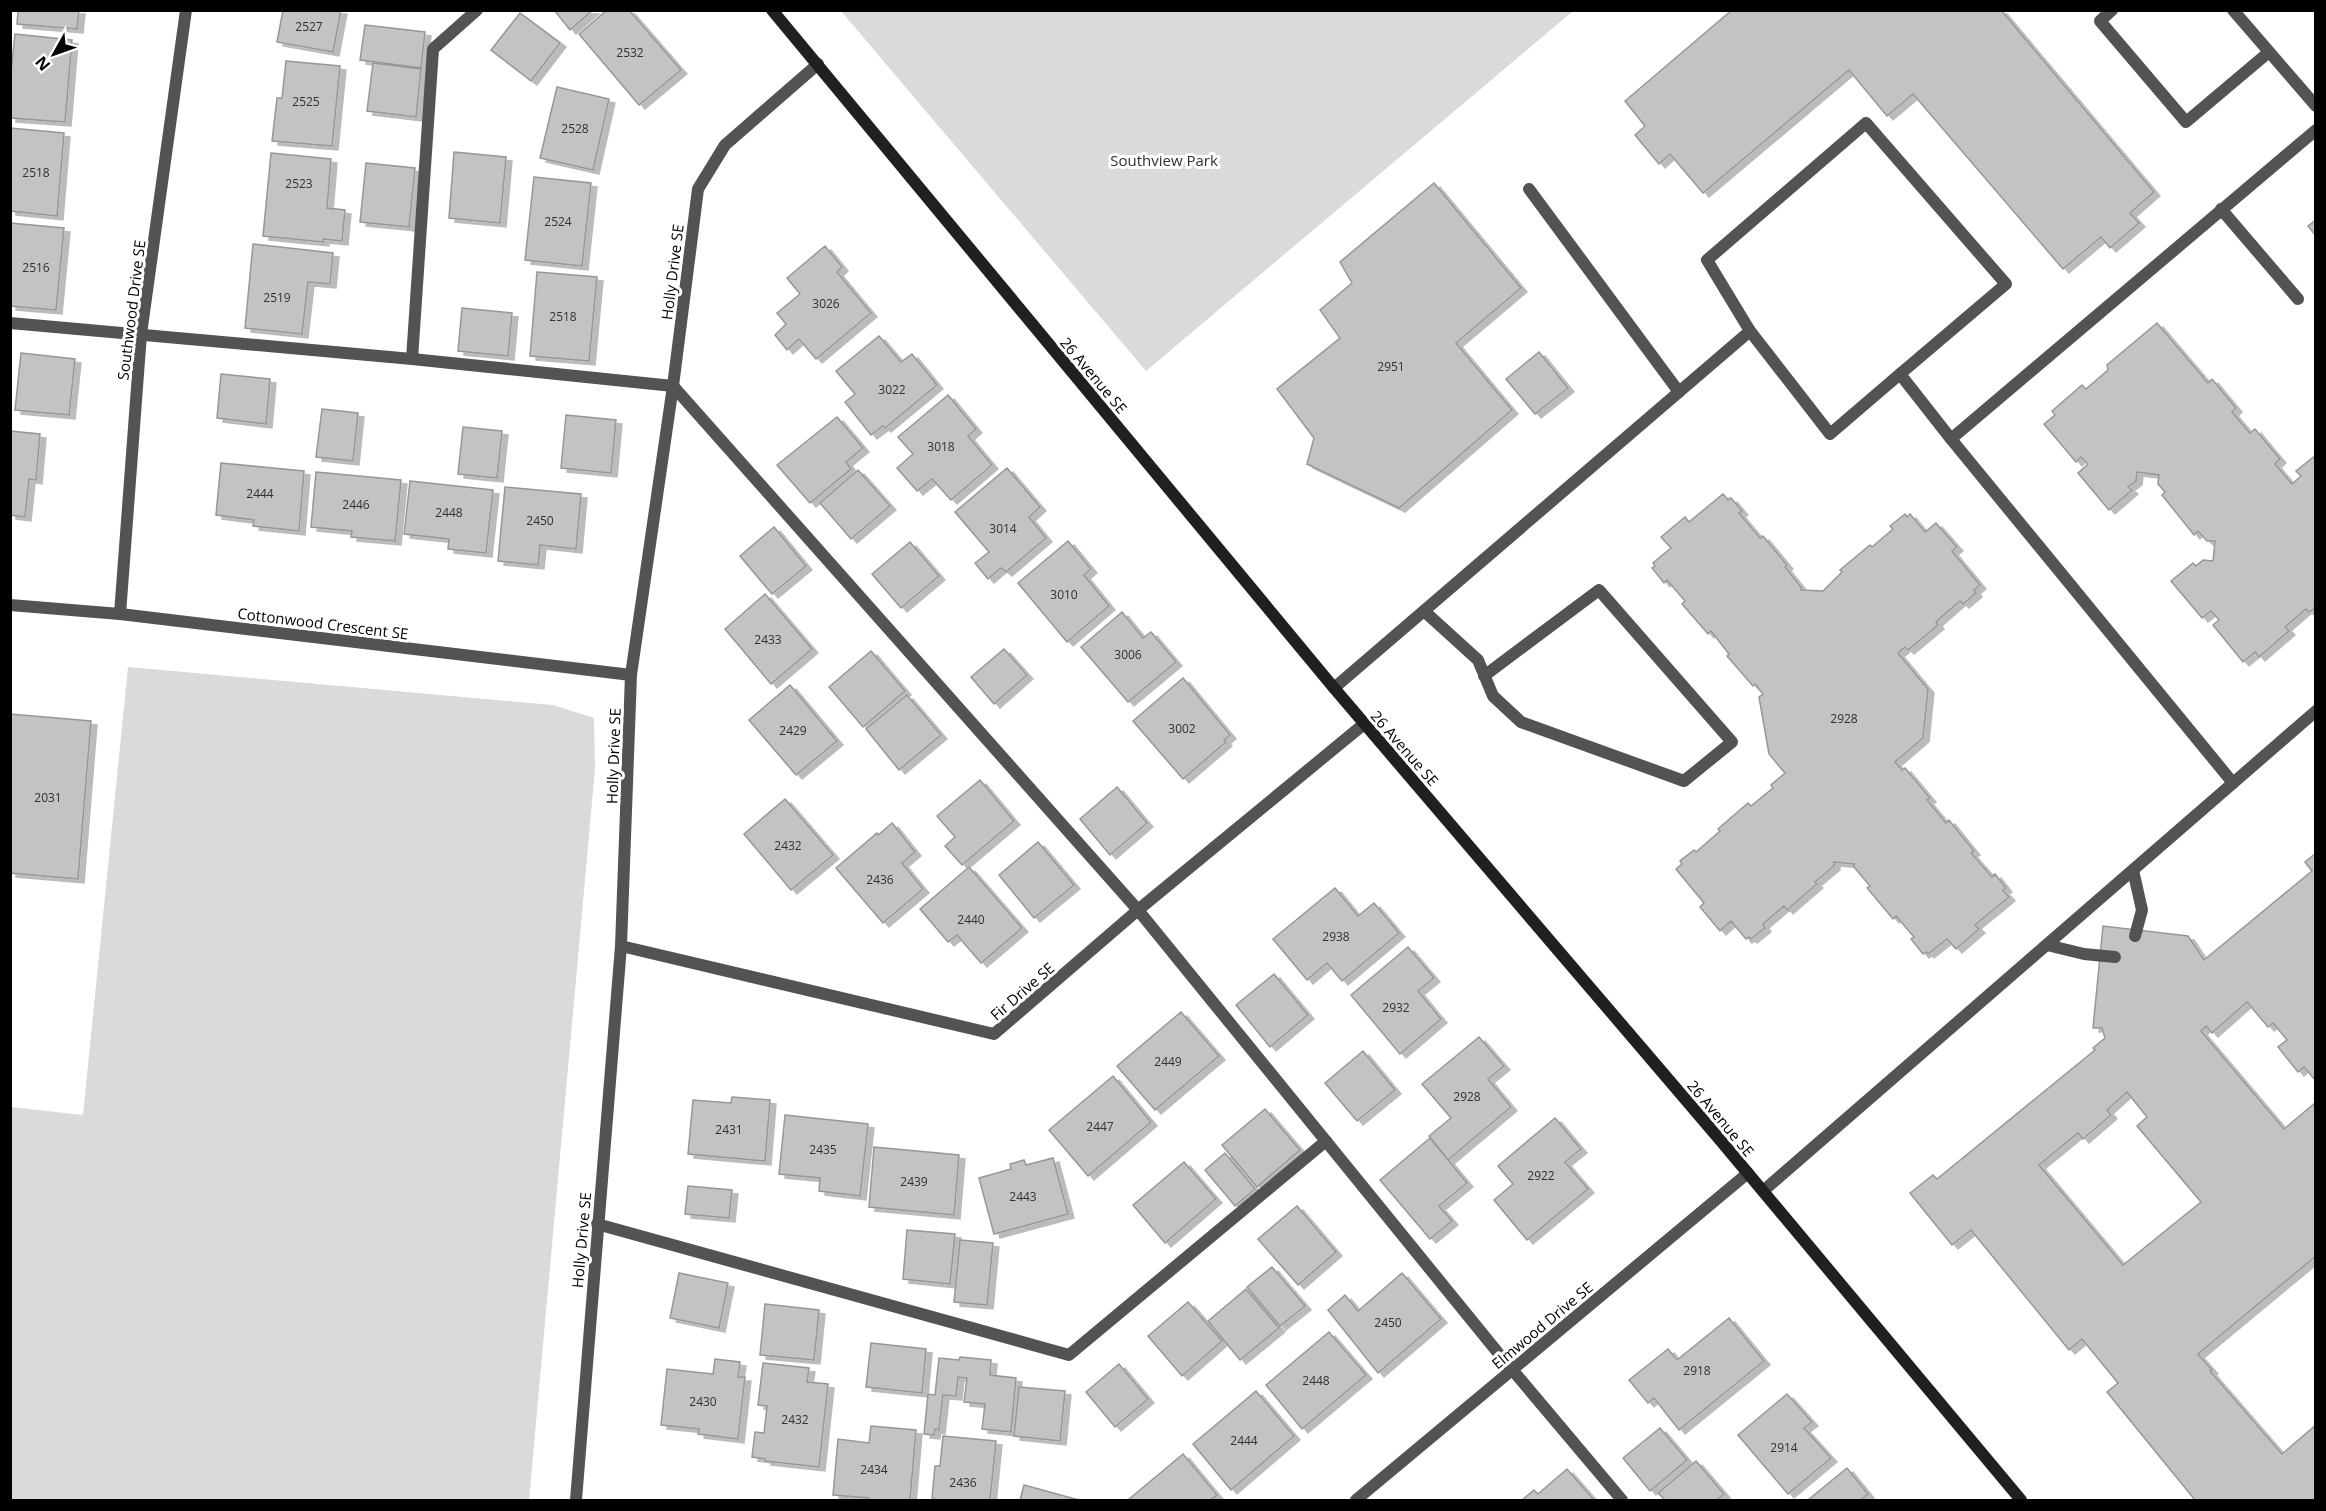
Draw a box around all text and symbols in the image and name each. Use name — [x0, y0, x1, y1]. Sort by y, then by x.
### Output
house number: 2527 — [295, 18, 323, 35]
north arrow — [24, 24, 84, 84]
house number: 2532 — [616, 44, 644, 61]
text: N — [30, 52, 55, 76]
house number: 2525 — [292, 93, 320, 110]
house number: 2528 — [561, 120, 589, 137]
park label: Southview Park — [1110, 150, 1218, 170]
house number: 2518 — [22, 164, 50, 181]
house number: 2523 — [285, 175, 313, 192]
house number: 2524 — [544, 213, 572, 230]
street label: Holly Drive SE — [656, 223, 688, 321]
street label: Southwood Drive SE — [112, 239, 150, 381]
house number: 2516 — [22, 259, 50, 276]
house number: 2519 — [263, 289, 291, 306]
house number: 3026 — [812, 295, 840, 312]
house number: 2518 — [549, 308, 577, 325]
street label: 26 Avenue SE — [1056, 333, 1132, 417]
house number: 2951 — [1377, 358, 1405, 375]
house number: 3022 — [878, 381, 906, 398]
house number: 3018 — [927, 438, 955, 455]
house number: 2444 — [246, 485, 274, 502]
house number: 2446 — [342, 496, 370, 513]
house number: 2448 — [435, 504, 463, 521]
house number: 2450 — [526, 512, 554, 529]
house number: 3014 — [989, 520, 1017, 537]
house number: 3010 — [1050, 586, 1078, 603]
street label: Cottonwood Crescent SE — [236, 603, 410, 643]
house number: 2433 — [754, 631, 782, 648]
house number: 3006 — [1114, 646, 1142, 663]
street label: 26 Avenue SE — [1367, 706, 1443, 790]
street label: Holly Drive SE — [601, 708, 625, 804]
house number: 2928 — [1830, 710, 1858, 727]
house number: 3002 — [1168, 720, 1196, 737]
house number: 2429 — [779, 722, 807, 739]
house number: 2031 — [34, 789, 62, 806]
house number: 2432 — [774, 837, 802, 854]
house number: 2436 — [866, 871, 894, 888]
house number: 2440 — [957, 911, 985, 928]
house number: 2938 — [1322, 928, 1350, 945]
street label: Fir Drive SE — [986, 958, 1058, 1024]
house number: 2932 — [1382, 999, 1410, 1016]
house number: 2449 — [1154, 1053, 1182, 1070]
street label: 26 Avenue SE — [1683, 1076, 1759, 1160]
house number: 2928 — [1453, 1088, 1481, 1105]
house number: 2447 — [1086, 1118, 1114, 1135]
house number: 2431 — [715, 1121, 743, 1138]
house number: 2435 — [809, 1141, 837, 1158]
house number: 2922 — [1527, 1167, 1555, 1184]
house number: 2439 — [900, 1173, 928, 1190]
house number: 2443 — [1009, 1188, 1037, 1205]
street label: Holly Drive SE — [567, 1191, 595, 1289]
street label: Elmwood Drive SE — [1487, 1277, 1597, 1373]
house number: 2450 — [1374, 1314, 1402, 1331]
house number: 2918 — [1683, 1362, 1711, 1379]
house number: 2448 — [1302, 1372, 1330, 1389]
house number: 2430 — [689, 1393, 717, 1410]
house number: 2432 — [781, 1411, 809, 1428]
house number: 2444 — [1230, 1432, 1258, 1449]
house number: 2914 — [1770, 1439, 1798, 1456]
house number: 2434 — [860, 1461, 888, 1478]
house number: 2436 — [949, 1474, 977, 1491]

